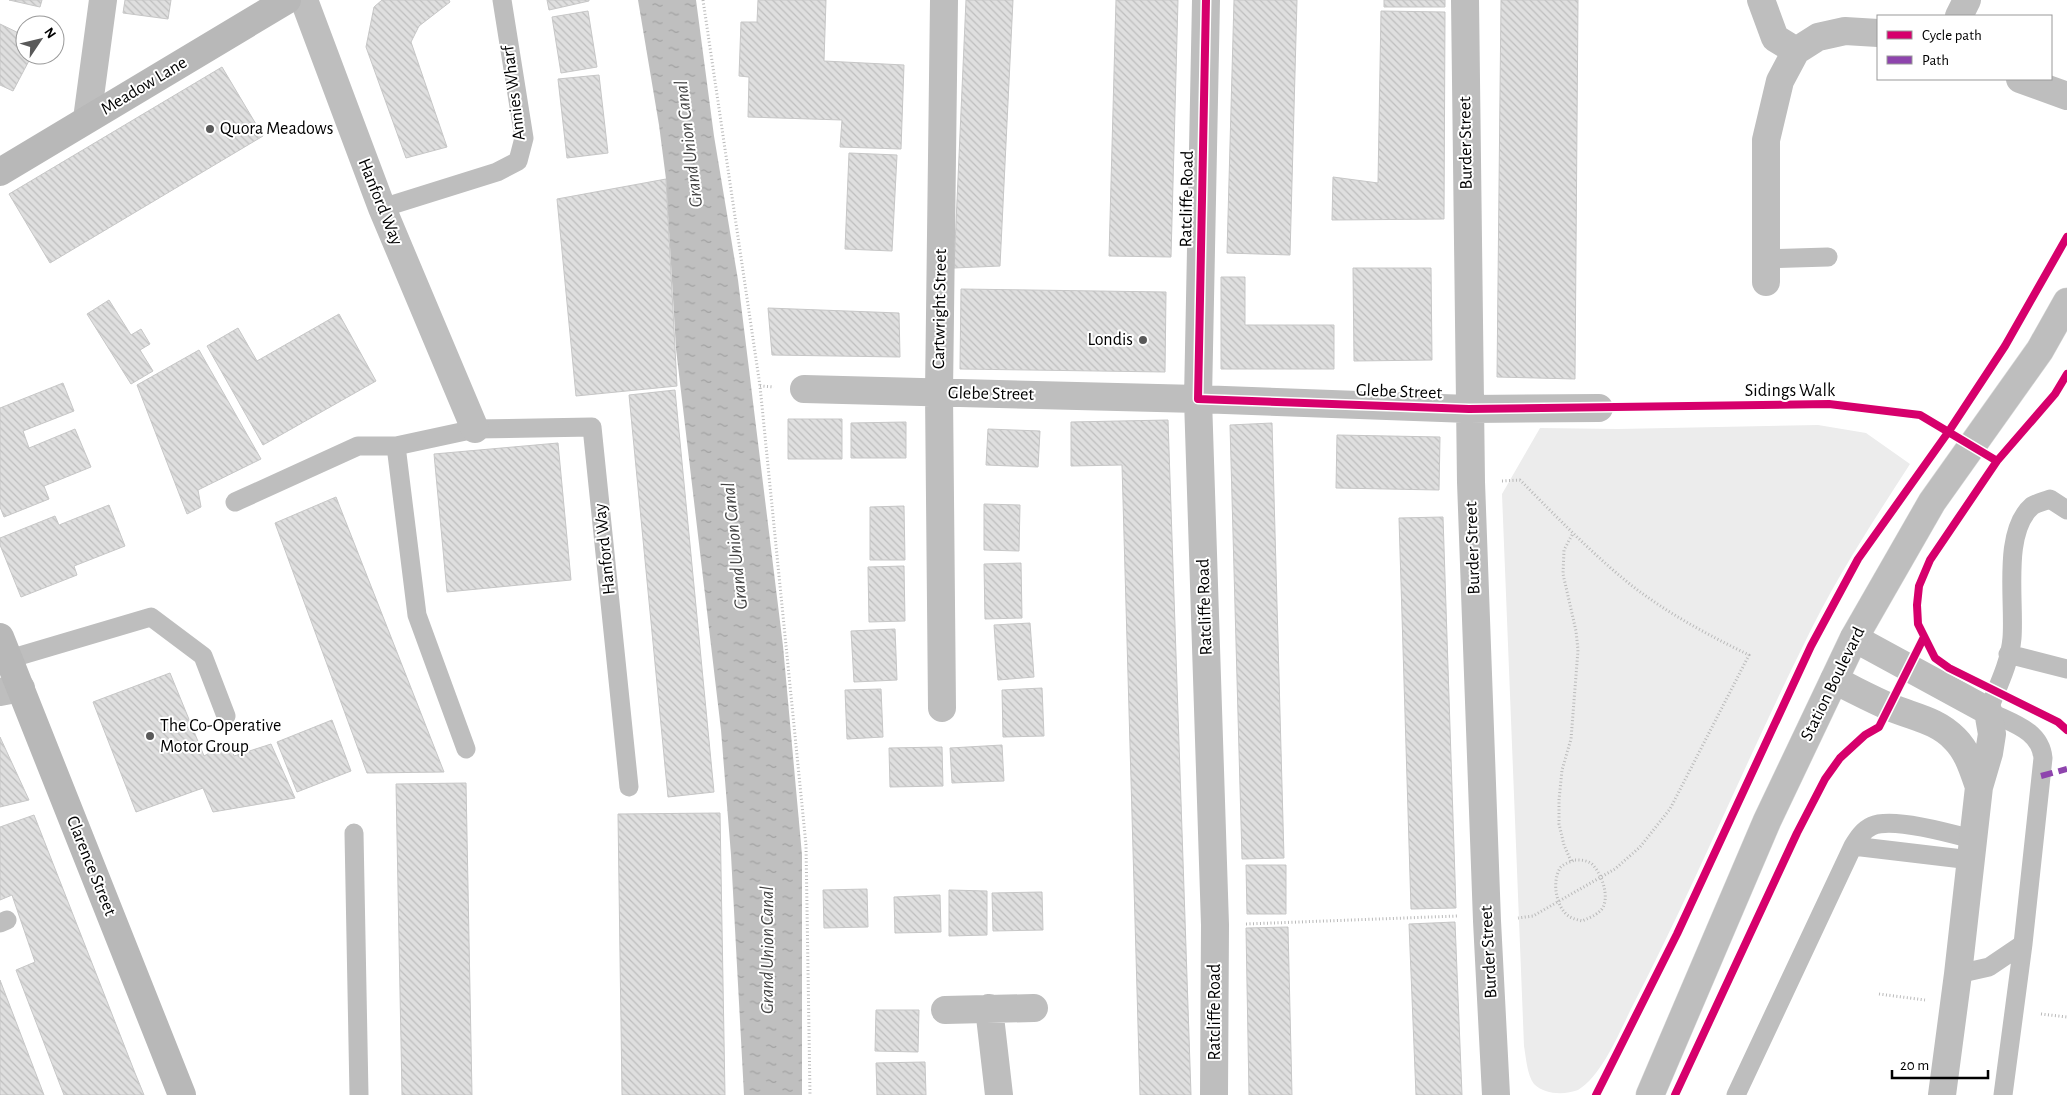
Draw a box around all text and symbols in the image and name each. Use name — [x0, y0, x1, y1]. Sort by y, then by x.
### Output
north arrow — [15, 15, 65, 65]
legend — [1877, 15, 2052, 80]
text: N — [41, 25, 58, 41]
text: Cycle path — [1922, 28, 1982, 43]
street label: Annies Wharf — [499, 43, 529, 142]
street label: Meadow Lane — [98, 53, 190, 119]
text: Path — [1922, 53, 1949, 68]
water label: Grand Union Canal — [672, 79, 706, 209]
street label: Burder Street — [1456, 96, 1476, 190]
place label: Quora Meadows — [220, 120, 333, 138]
marker: Quora Meadows — [204, 123, 216, 135]
street label: Ratcliffe Road — [1177, 150, 1197, 248]
street label: Hanford Way — [354, 156, 406, 248]
street label: Cartwright Street — [930, 248, 950, 369]
place label: Londis — [1087, 331, 1133, 349]
marker: Londis — [1137, 334, 1149, 346]
street label: Glebe Street — [1356, 382, 1443, 403]
street label: Sidings Walk — [1745, 382, 1836, 400]
street label: Glebe Street — [948, 384, 1035, 404]
water label: Grand Union Canal — [719, 481, 751, 611]
street label: Burder Street — [1462, 501, 1484, 595]
street label: Hanford Way — [591, 502, 619, 596]
street label: Ratcliffe Road — [1194, 558, 1216, 656]
street label: Station Boulevard — [1798, 624, 1868, 744]
place label: The Co-Operative Motor Group — [160, 717, 281, 756]
marker: The Co-Operative Motor Group — [144, 730, 156, 742]
street label: Clarence Street — [63, 814, 119, 919]
water label: Grand Union Canal — [758, 886, 777, 1014]
street label: Burder Street — [1478, 905, 1500, 999]
street label: Ratcliffe Road — [1206, 964, 1224, 1060]
scale bar — [1892, 1048, 1988, 1080]
text: 20 m — [1900, 1058, 1929, 1073]

